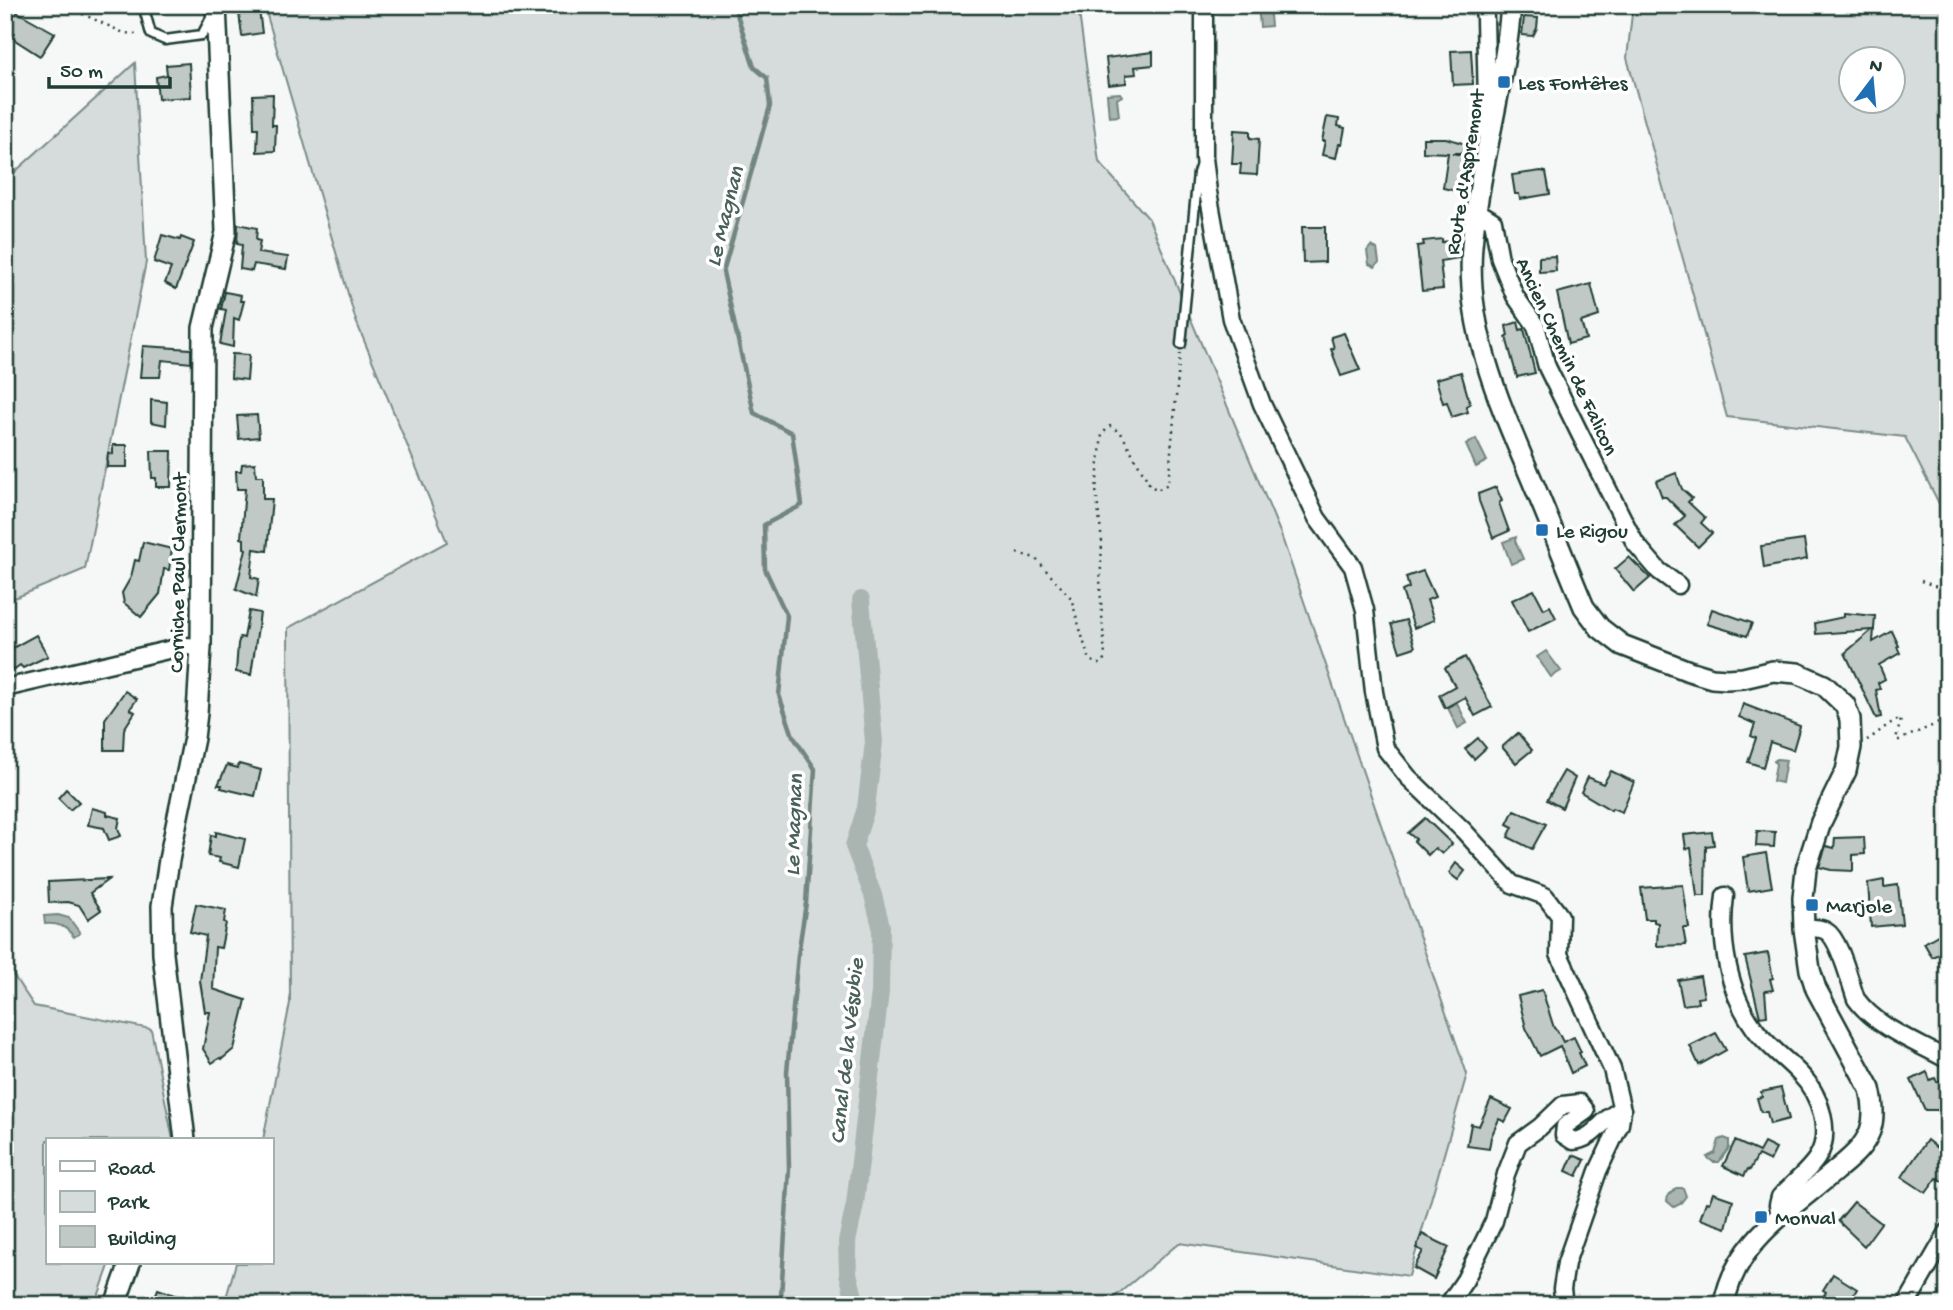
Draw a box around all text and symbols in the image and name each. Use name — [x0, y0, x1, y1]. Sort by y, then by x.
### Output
scale bar — [49, 46, 170, 90]
north arrow — [1838, 46, 1908, 116]
text: N — [1867, 54, 1885, 80]
text: 50 m — [60, 61, 103, 86]
place label: Les Fontêtes — [1518, 73, 1629, 98]
marker: Les Fontêtes — [1496, 74, 1512, 90]
street label: Route d'Aspremont — [1442, 86, 1493, 257]
water label: Le Magnan — [701, 163, 752, 270]
street label: Ancien Chemin de Falicon — [1508, 255, 1622, 460]
street label: Corniche Paul Clermont — [166, 471, 195, 673]
place label: Le Rigou — [1556, 521, 1628, 546]
marker: Le Rigou — [1534, 522, 1550, 538]
water label: Le Magnan — [780, 773, 811, 877]
place label: Marjole — [1826, 896, 1893, 921]
marker: Marjole — [1804, 897, 1820, 913]
water label: Canal de la Vésubie — [825, 956, 872, 1145]
legend — [46, 1138, 273, 1264]
text: Road — [108, 1158, 156, 1183]
text: Park — [107, 1192, 151, 1217]
place label: Monval — [1775, 1208, 1836, 1233]
marker: Monval — [1753, 1209, 1769, 1225]
text: Building — [107, 1228, 177, 1253]

